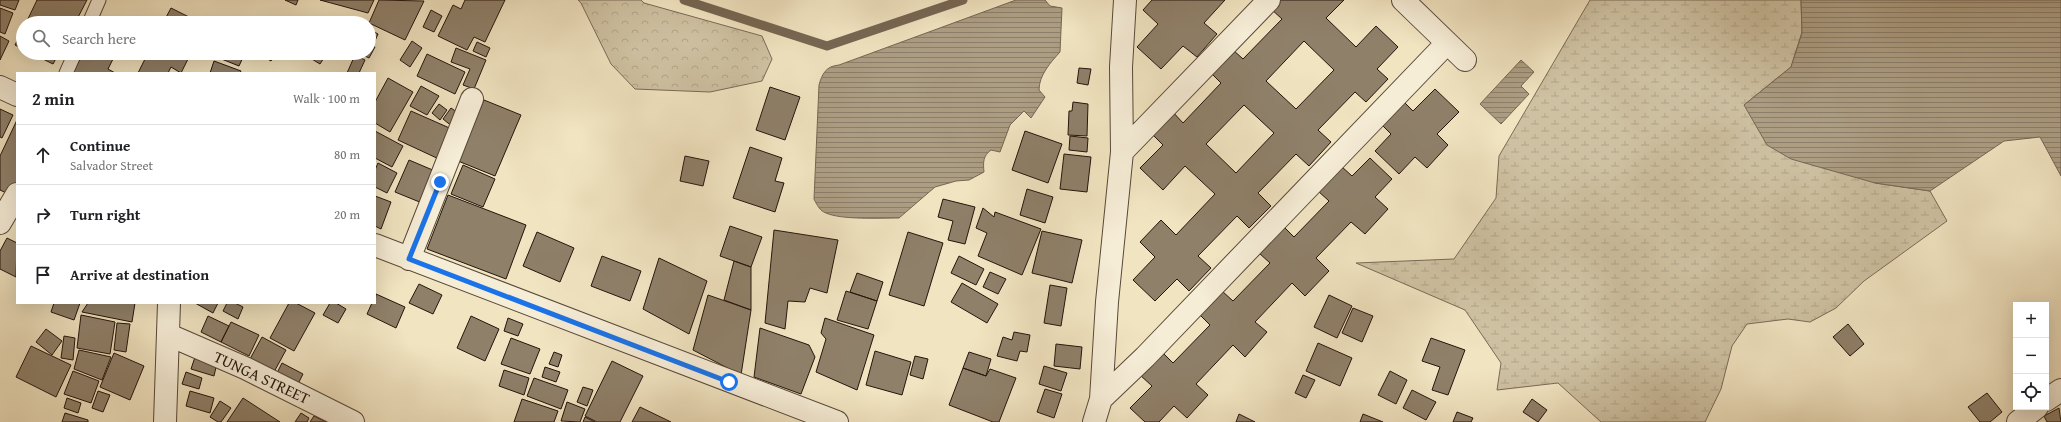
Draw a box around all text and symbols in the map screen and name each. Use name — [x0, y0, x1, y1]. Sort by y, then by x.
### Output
search box — [16, 16, 376, 60]
icon: search — [30, 27, 52, 49]
text: Search here — [62, 28, 136, 49]
text: 2 min — [32, 86, 74, 111]
text: Walk · 100 m — [293, 89, 360, 108]
text: Continue — [70, 135, 131, 156]
icon: ahead — [32, 144, 54, 166]
text: 80 m — [334, 145, 360, 164]
text: Salvador Street — [70, 156, 153, 175]
route end — [431, 173, 449, 191]
icon: right — [32, 204, 54, 226]
text: Turn right — [70, 204, 141, 225]
text: 20 m — [334, 205, 360, 224]
icon: arrive — [32, 264, 54, 286]
text: Arrive at destination — [70, 264, 209, 285]
map controls — [2013, 302, 2049, 410]
button: + — [2013, 302, 2049, 338]
button: − — [2013, 338, 2049, 374]
street label: TUNGA STREET — [210, 344, 314, 410]
route start — [720, 373, 738, 391]
button: locate — [2013, 374, 2049, 410]

